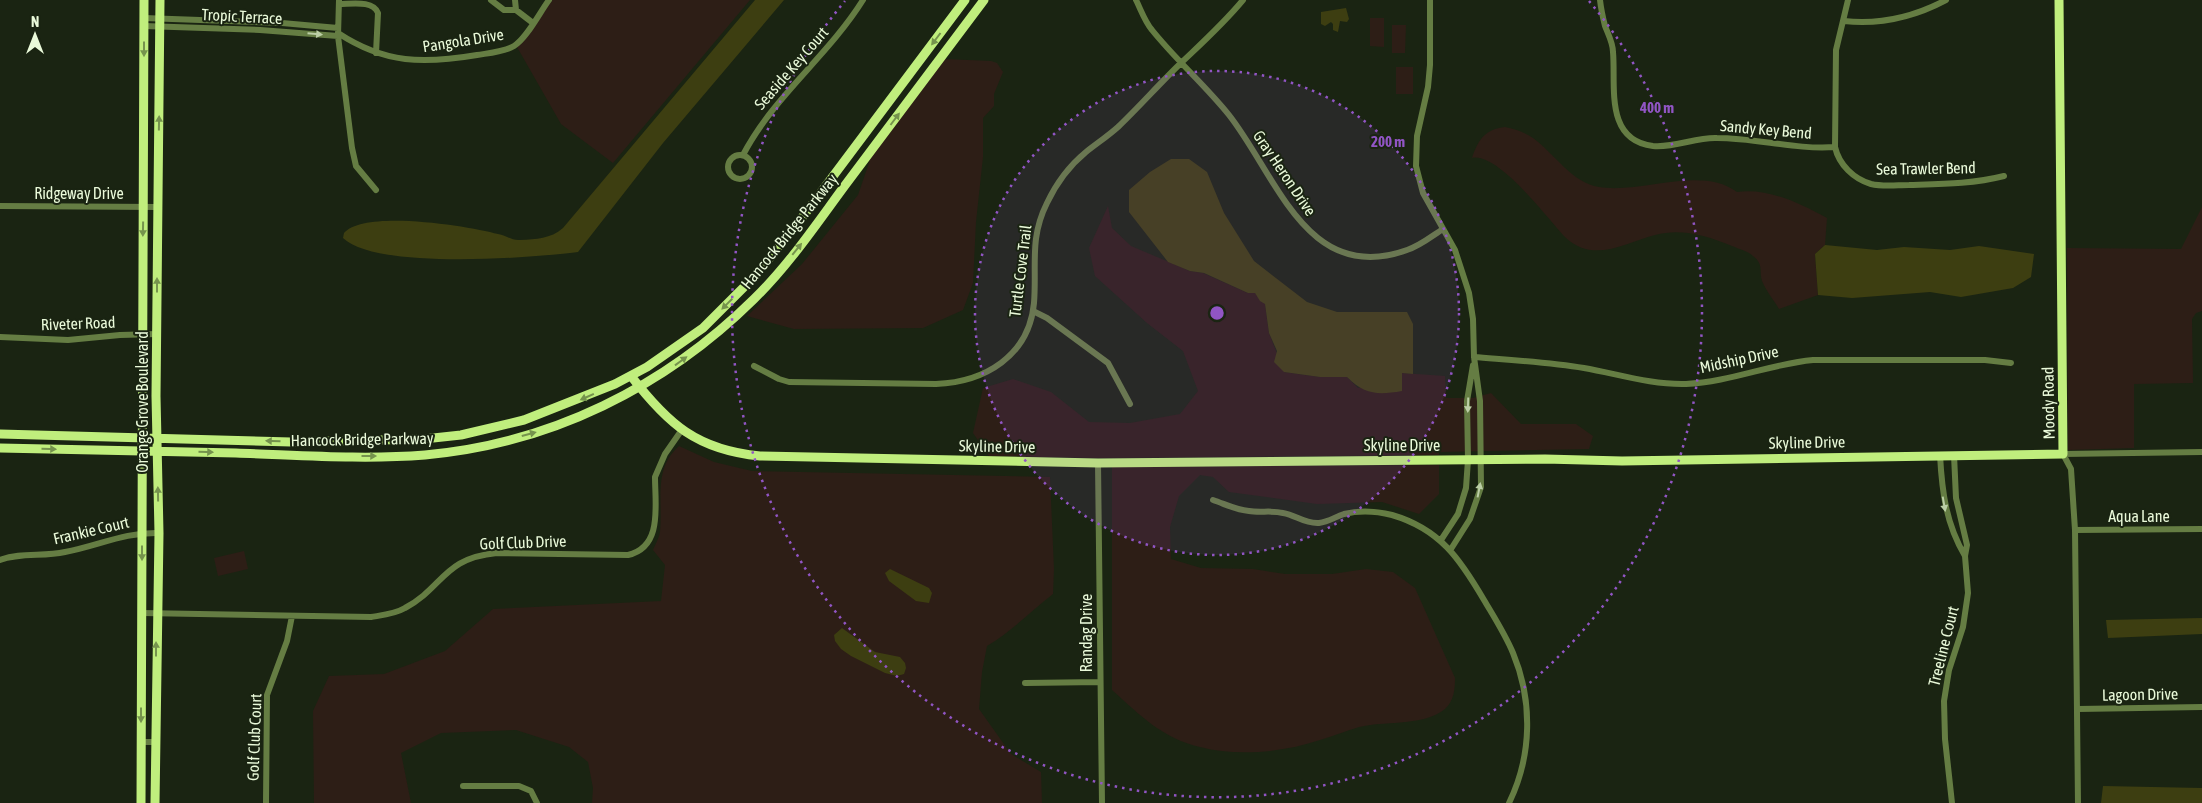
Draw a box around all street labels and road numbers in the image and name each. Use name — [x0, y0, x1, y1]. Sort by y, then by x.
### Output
street label: Tropic Terrace — [201, 5, 283, 28]
street label: Seaside Key Court — [750, 23, 833, 113]
street label: Pangola Drive — [421, 25, 505, 56]
street label: Sandy Key Bend — [1719, 116, 1813, 143]
street label: Gray Heron Drive — [1249, 127, 1320, 220]
street label: Sea Trawler Bend — [1876, 158, 1976, 178]
street label: Hancock Bridge Parkway — [737, 170, 842, 293]
street label: Ridgeway Drive — [34, 184, 124, 203]
street label: Turtle Cove Trail — [1005, 223, 1035, 318]
street label: Riveter Road — [40, 313, 116, 333]
street label: Orange Grove Boulevard — [133, 331, 152, 473]
street label: Midship Drive — [1698, 342, 1780, 377]
street label: Moody Road — [2038, 366, 2059, 439]
street label: Hancock Bridge Parkway — [290, 429, 434, 450]
street label: Skyline Drive — [1769, 432, 1845, 453]
street label: Skyline Drive — [959, 436, 1035, 457]
street label: Skyline Drive — [1364, 436, 1440, 455]
street label: Aqua Lane — [2108, 507, 2170, 526]
street label: Frankie Court — [51, 512, 131, 547]
street label: Golf Club Drive — [479, 531, 567, 553]
street label: Randag Drive — [1077, 594, 1096, 672]
street label: Treeline Court — [1924, 604, 1962, 688]
street label: Lagoon Drive — [2102, 684, 2178, 705]
street label: Golf Club Court — [243, 693, 265, 781]

